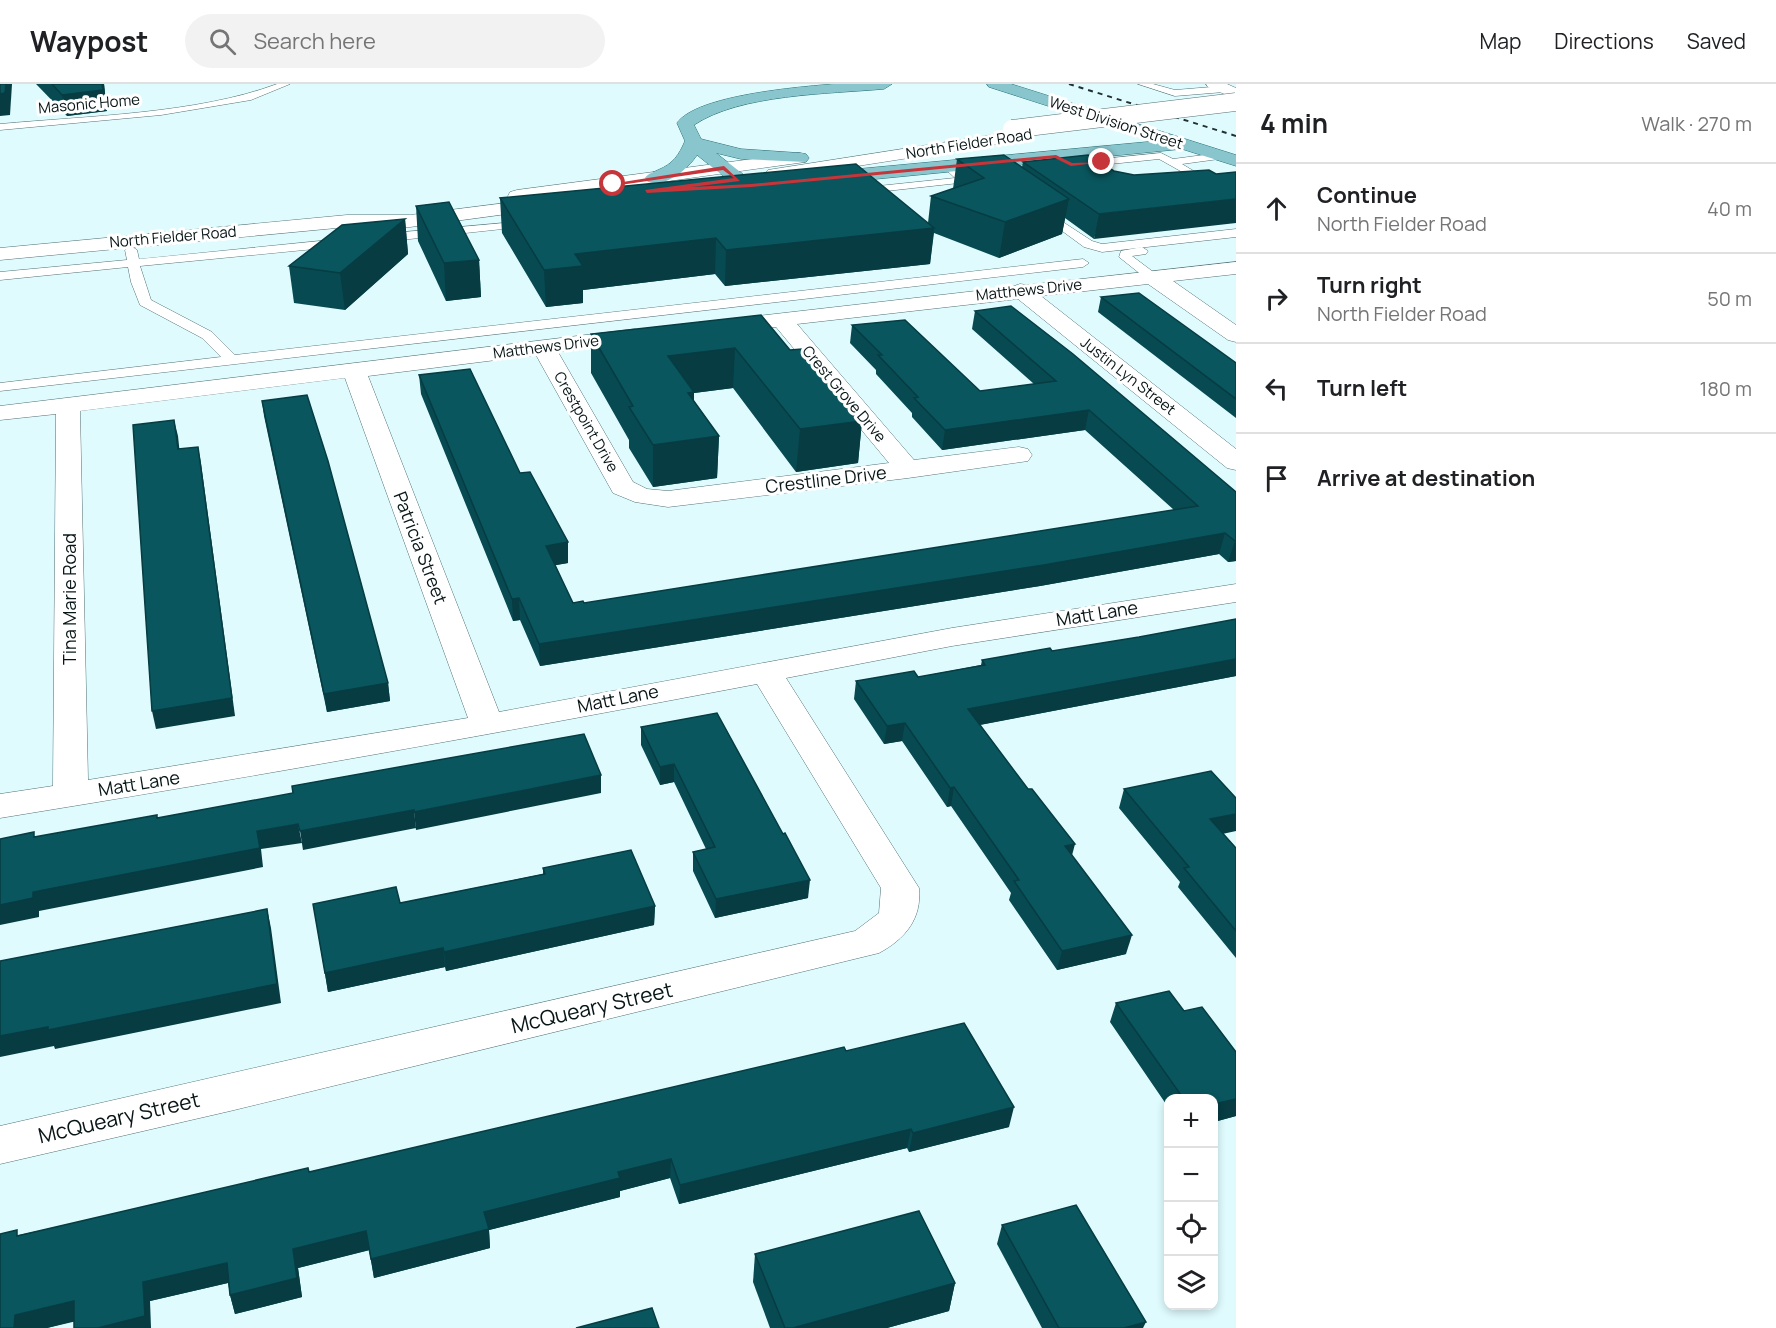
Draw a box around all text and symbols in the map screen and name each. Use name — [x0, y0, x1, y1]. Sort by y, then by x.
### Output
search box — [185, 14, 605, 68]
text: Waypost — [30, 22, 149, 60]
icon: search — [206, 25, 239, 58]
text: Search here — [254, 26, 376, 56]
text: Map — [1480, 27, 1521, 55]
text: Directions — [1554, 27, 1654, 55]
text: Saved — [1687, 27, 1746, 55]
street label: Masonic Home — [37, 89, 141, 118]
street label: West Division Street — [1046, 91, 1186, 154]
text: 4 min — [1260, 105, 1328, 141]
text: Walk · 270 m — [1641, 110, 1752, 137]
street label: North Fielder Road — [904, 123, 1033, 164]
route end — [1088, 148, 1114, 174]
route start — [599, 170, 625, 196]
text: Continue — [1317, 180, 1417, 210]
icon: ahead — [1260, 192, 1293, 225]
text: 40 m — [1707, 195, 1752, 222]
text: North Fielder Road — [1317, 210, 1487, 237]
street label: North Fielder Road — [109, 220, 237, 253]
text: Turn right — [1317, 270, 1422, 300]
street label: Matthews Drive — [975, 273, 1083, 306]
icon: right — [1260, 282, 1293, 315]
text: 50 m — [1707, 285, 1752, 312]
text: North Fielder Road — [1317, 300, 1487, 327]
street label: Matthews Drive — [492, 330, 600, 363]
street label: Justin Lyn Street — [1076, 332, 1180, 420]
street label: Crest Grove Drive — [798, 341, 891, 447]
street label: Crestpoint Drive — [549, 368, 624, 476]
icon: left — [1260, 372, 1293, 405]
text: Turn left — [1317, 373, 1407, 403]
text: 180 m — [1699, 375, 1752, 402]
street label: Crestline Drive — [764, 460, 888, 498]
icon: arrive — [1260, 462, 1293, 495]
text: Arrive at destination — [1317, 463, 1535, 493]
street label: Patricia Street — [388, 488, 453, 607]
street label: Tina Marie Road — [57, 533, 81, 665]
street label: Matt Lane — [1054, 595, 1139, 631]
street label: Matt Lane — [575, 678, 661, 718]
street label: Matt Lane — [96, 765, 181, 801]
street label: McQueary Street — [508, 975, 675, 1039]
street label: McQueary Street — [35, 1085, 202, 1149]
map controls — [1164, 1094, 1218, 1310]
button: + — [1164, 1094, 1218, 1148]
button: − — [1164, 1148, 1218, 1202]
button: locate — [1164, 1202, 1218, 1256]
button: layers — [1164, 1256, 1218, 1310]

